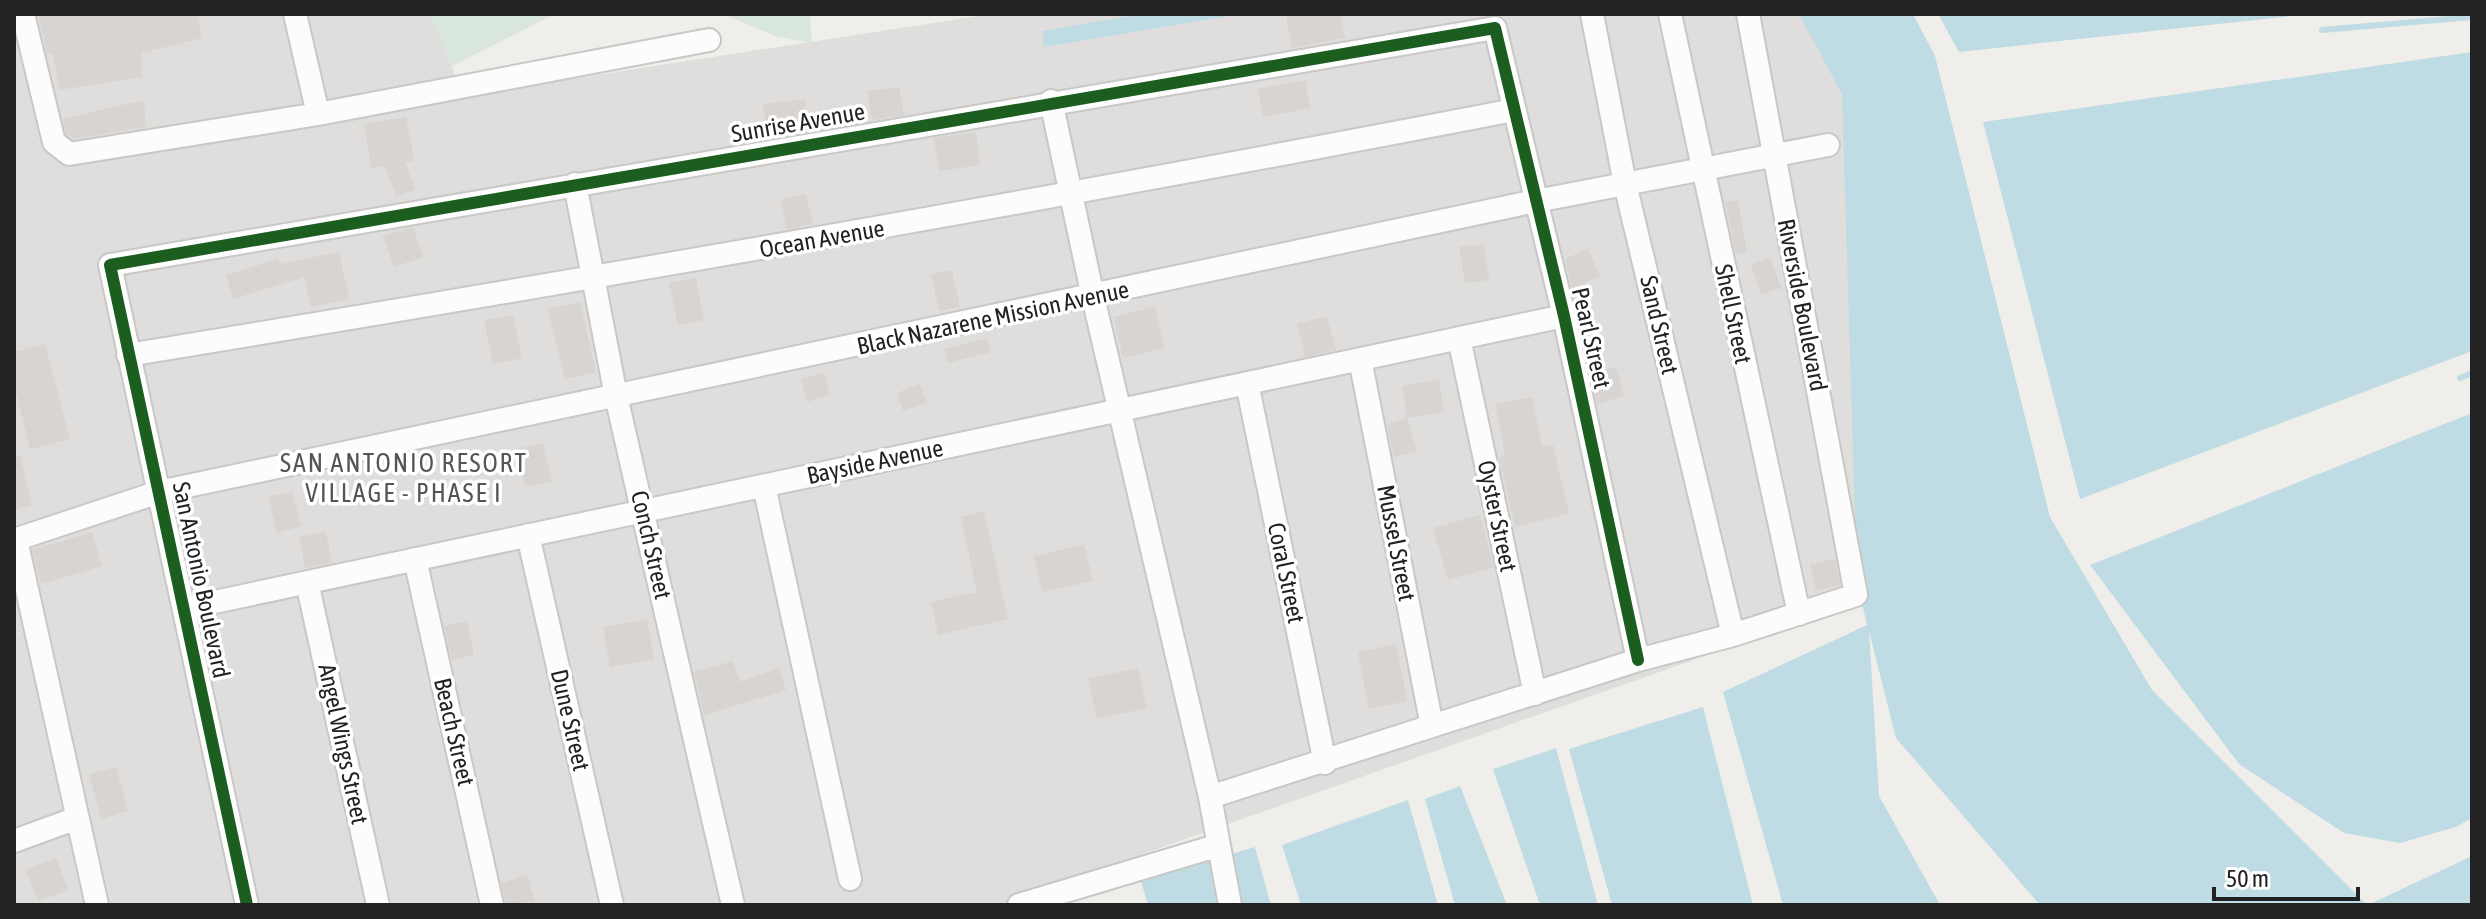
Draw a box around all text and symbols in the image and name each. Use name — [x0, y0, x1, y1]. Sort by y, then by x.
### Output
street label: Sunrise Avenue — [729, 97, 867, 148]
street label: Ocean Avenue — [757, 214, 886, 263]
street label: Riverside Boulevard — [1773, 216, 1832, 393]
street label: Shell Street — [1710, 262, 1757, 366]
street label: Sand Street — [1635, 273, 1684, 377]
street label: Black Nazarene Mission Avenue — [854, 275, 1131, 360]
street label: Pearl Street — [1567, 285, 1616, 391]
street label: Bayside Avenue — [804, 434, 945, 489]
district label: SAN ANTONIO RESORT VILLAGE - PHASE I — [280, 448, 528, 508]
street label: Oyster Street — [1473, 458, 1522, 574]
street label: San Antonio Boulevard — [168, 479, 235, 680]
street label: Mussel Street — [1372, 482, 1421, 603]
street label: Conch Street — [626, 488, 677, 602]
street label: Coral Street — [1263, 520, 1310, 626]
street label: Angel Wings Street — [313, 661, 374, 827]
street label: Dune Street — [546, 666, 595, 773]
street label: Beach Street — [429, 675, 480, 789]
scale bar — [2214, 851, 2358, 901]
text: 50 m — [2226, 865, 2269, 892]

